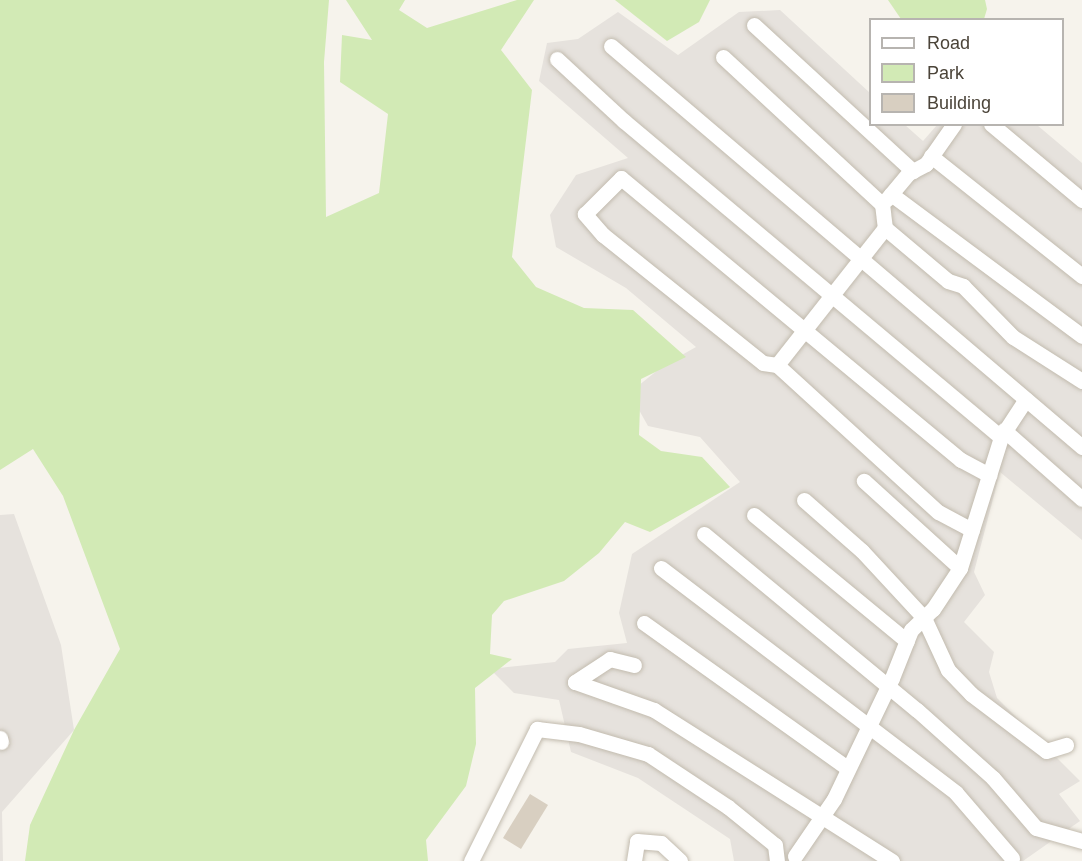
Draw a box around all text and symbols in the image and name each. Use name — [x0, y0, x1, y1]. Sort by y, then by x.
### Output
legend — [869, 18, 1064, 126]
text: Road — [927, 33, 970, 53]
text: Park — [927, 63, 964, 83]
text: Building — [927, 93, 991, 113]

